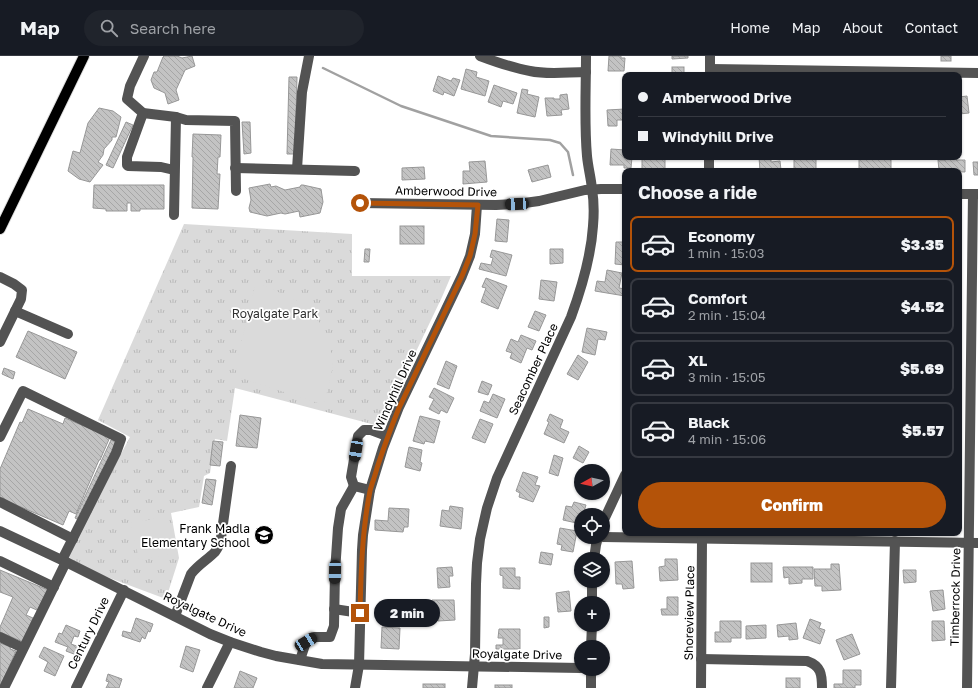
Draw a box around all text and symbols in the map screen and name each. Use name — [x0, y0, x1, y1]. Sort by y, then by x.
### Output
search box — [84, 10, 364, 46]
text: Map — [20, 16, 60, 39]
icon: search — [98, 17, 120, 39]
text: Search here — [130, 19, 216, 37]
text: Home — [730, 19, 770, 36]
text: Map — [792, 19, 820, 36]
text: About — [842, 19, 883, 36]
text: Contact — [905, 19, 958, 36]
text: Amberwood Drive — [662, 88, 792, 106]
text: Windyhill Drive — [662, 127, 774, 145]
text: Choose a ride — [638, 181, 757, 203]
street label: Amberwood Drive — [395, 183, 497, 199]
route start — [351, 194, 369, 212]
car — [505, 197, 529, 211]
icon: car — [640, 226, 676, 262]
text: Economy — [688, 227, 755, 245]
text: $3.35 — [901, 235, 944, 253]
text: 1 min · 15:03 — [688, 245, 764, 261]
icon: car — [640, 288, 676, 324]
text: Comfort — [688, 289, 747, 307]
text: $4.52 — [901, 297, 944, 315]
park label: Royalgate Park — [232, 306, 319, 321]
text: 2 min · 15:04 — [688, 307, 766, 323]
street label: Seacomber Place — [505, 321, 561, 417]
street label: Windyhill Drive — [370, 347, 420, 433]
icon: car — [640, 350, 676, 386]
text: XL — [688, 351, 707, 369]
text: $5.69 — [900, 359, 944, 377]
text: 3 min · 15:05 — [688, 369, 766, 385]
icon: car — [640, 412, 676, 448]
text: Black — [688, 413, 730, 431]
text: $5.57 — [902, 421, 944, 439]
text: 4 min · 15:06 — [688, 431, 766, 447]
car — [348, 437, 364, 463]
north arrow — [574, 464, 610, 500]
map controls — [574, 464, 610, 676]
button: Confirm — [638, 482, 946, 528]
button: locate — [574, 508, 610, 544]
place label: Frank Madla Elementary School — [141, 521, 250, 550]
school or university icon: Frank Madla Elementary School — [253, 524, 275, 546]
street label: Timberrock Drive — [947, 548, 963, 646]
button: layers — [574, 552, 610, 588]
car — [329, 560, 341, 584]
street label: Shoreview Place — [681, 565, 697, 661]
street label: Royalgate Drive — [161, 588, 249, 640]
street label: Century Drive — [64, 594, 112, 672]
button: + — [574, 596, 610, 632]
callout: 2 min — [374, 599, 440, 627]
route end — [351, 604, 369, 622]
text: 2 min — [390, 605, 424, 621]
car — [293, 631, 319, 653]
button: − — [574, 640, 610, 676]
street label: Royalgate Drive — [472, 646, 562, 662]

